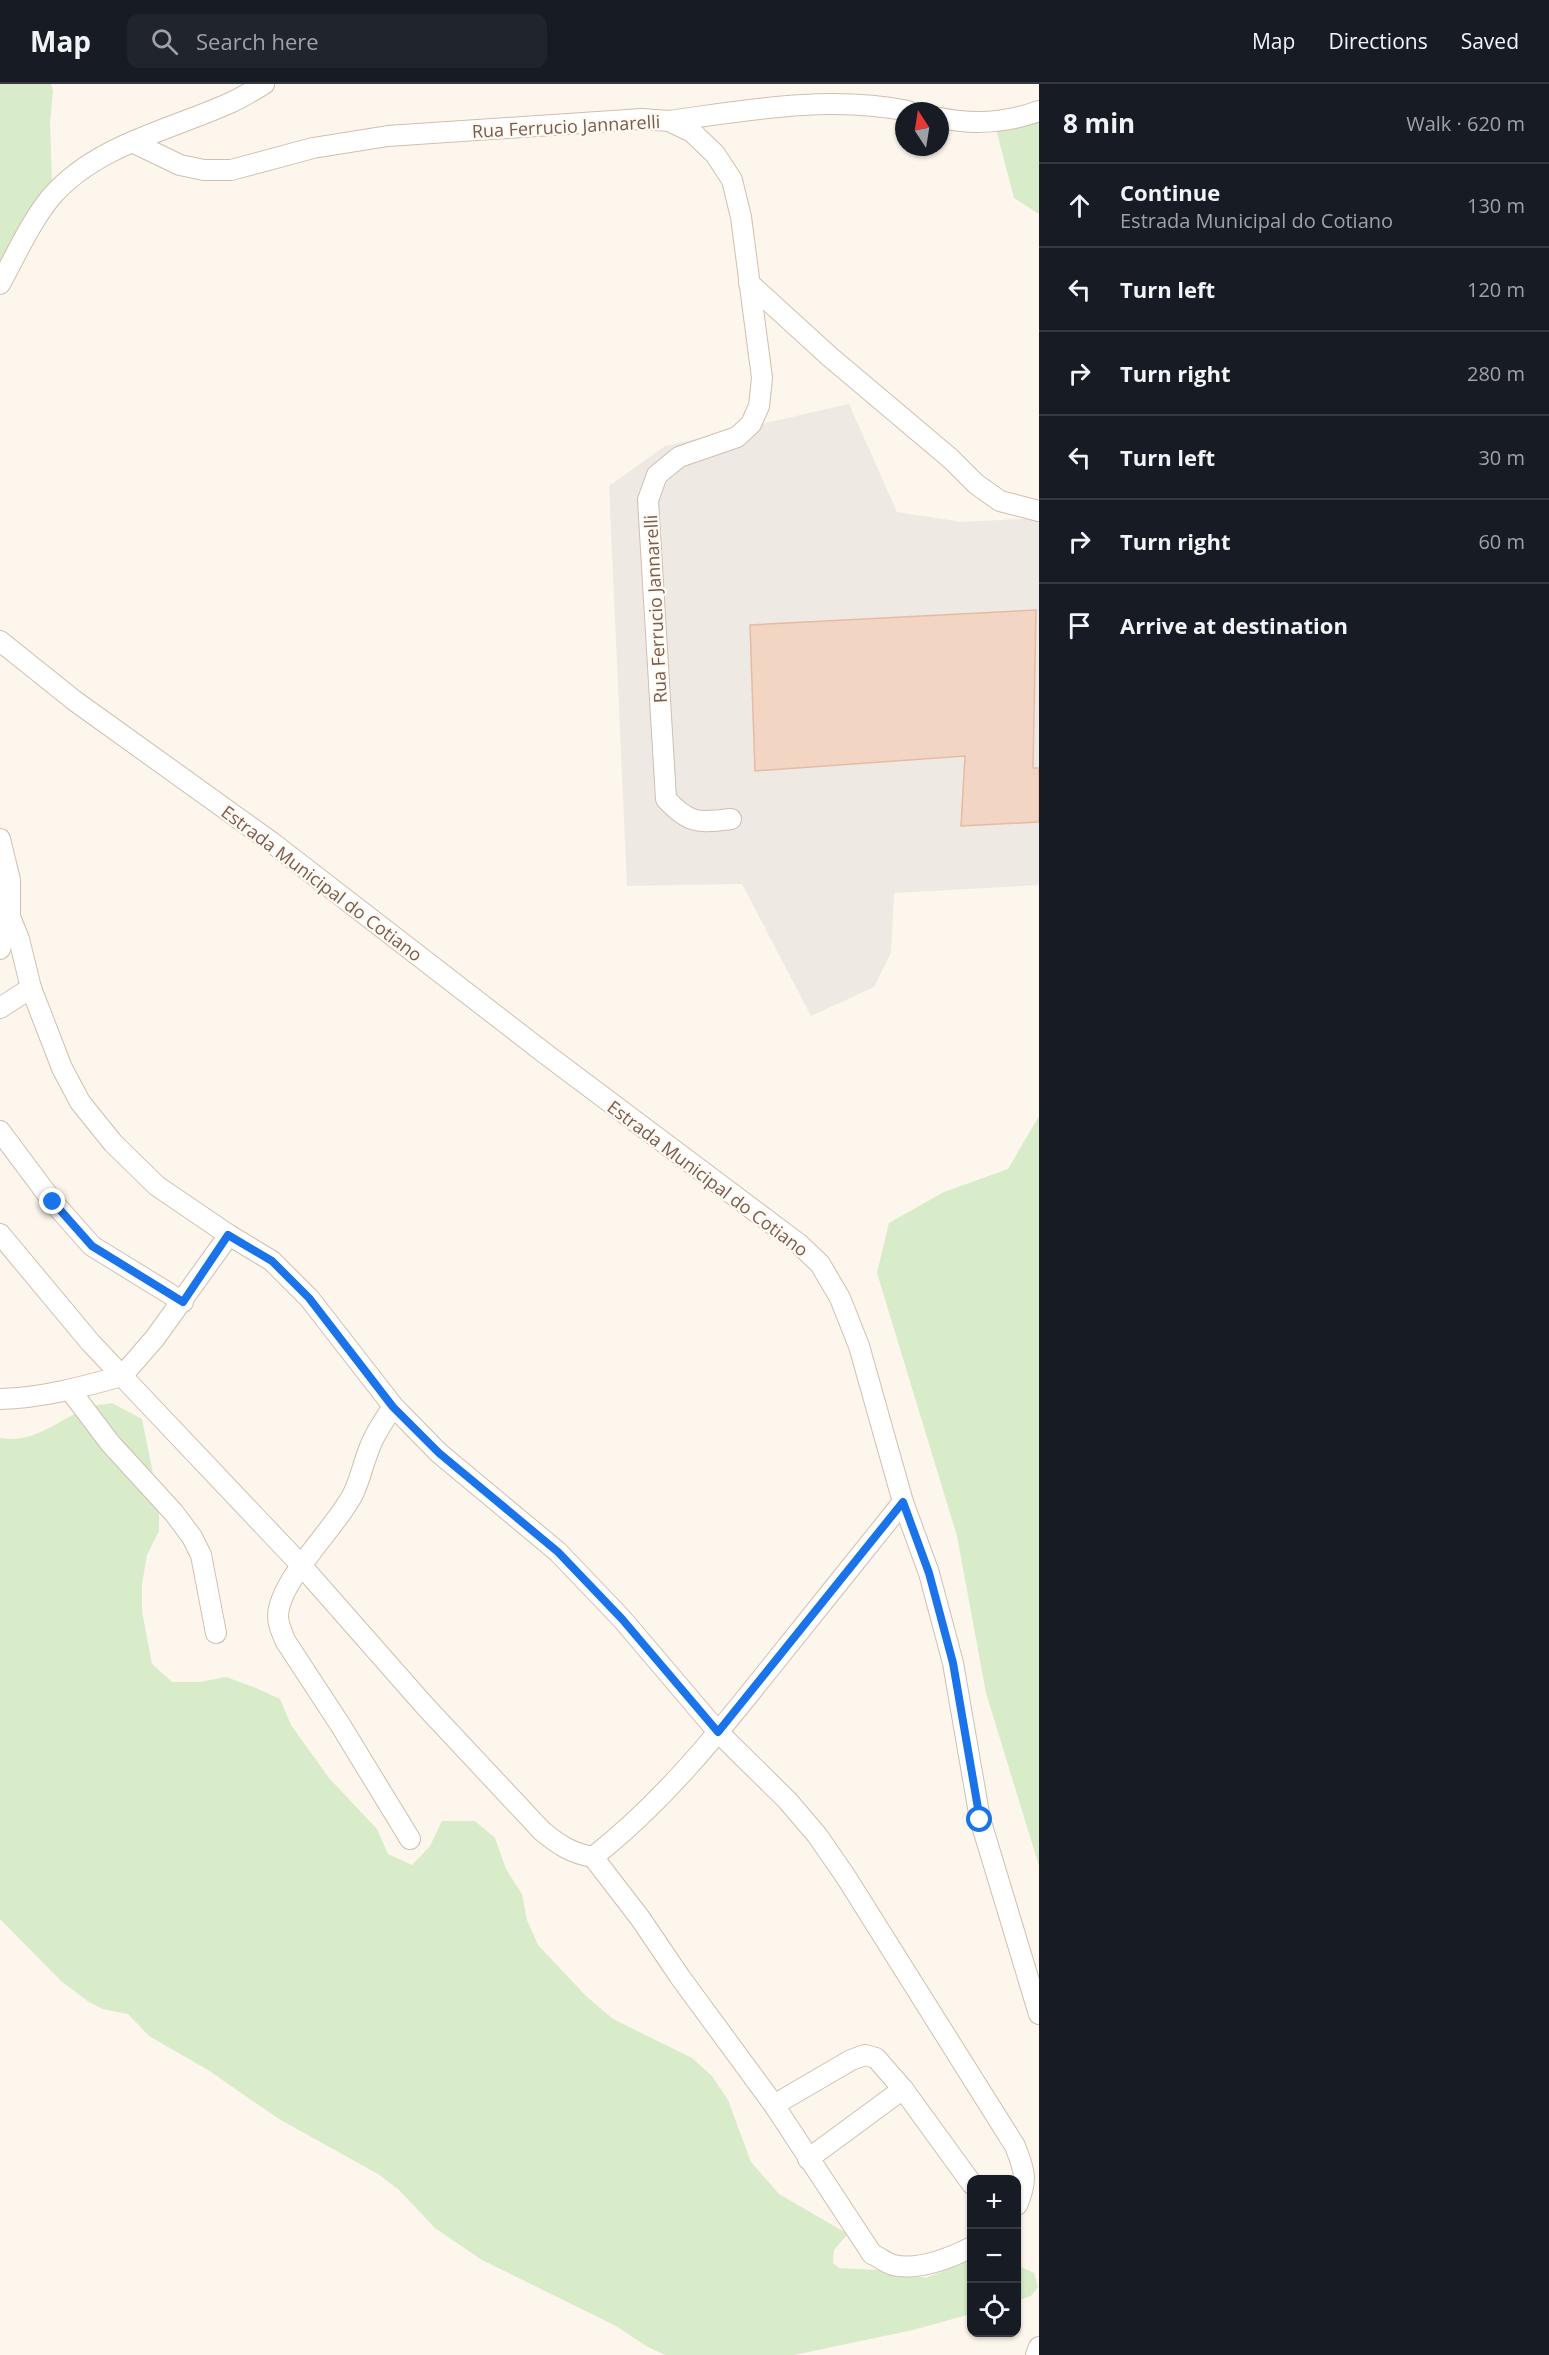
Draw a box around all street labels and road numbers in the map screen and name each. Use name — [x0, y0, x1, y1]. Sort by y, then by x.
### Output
street label: Rua Ferrucio Jannarelli — [471, 109, 661, 143]
street label: Rua Ferrucio Jannarelli — [638, 514, 672, 704]
street label: Estrada Municipal do Cotiano — [217, 799, 427, 967]
street label: Estrada Municipal do Cotiano — [603, 1094, 813, 1262]

